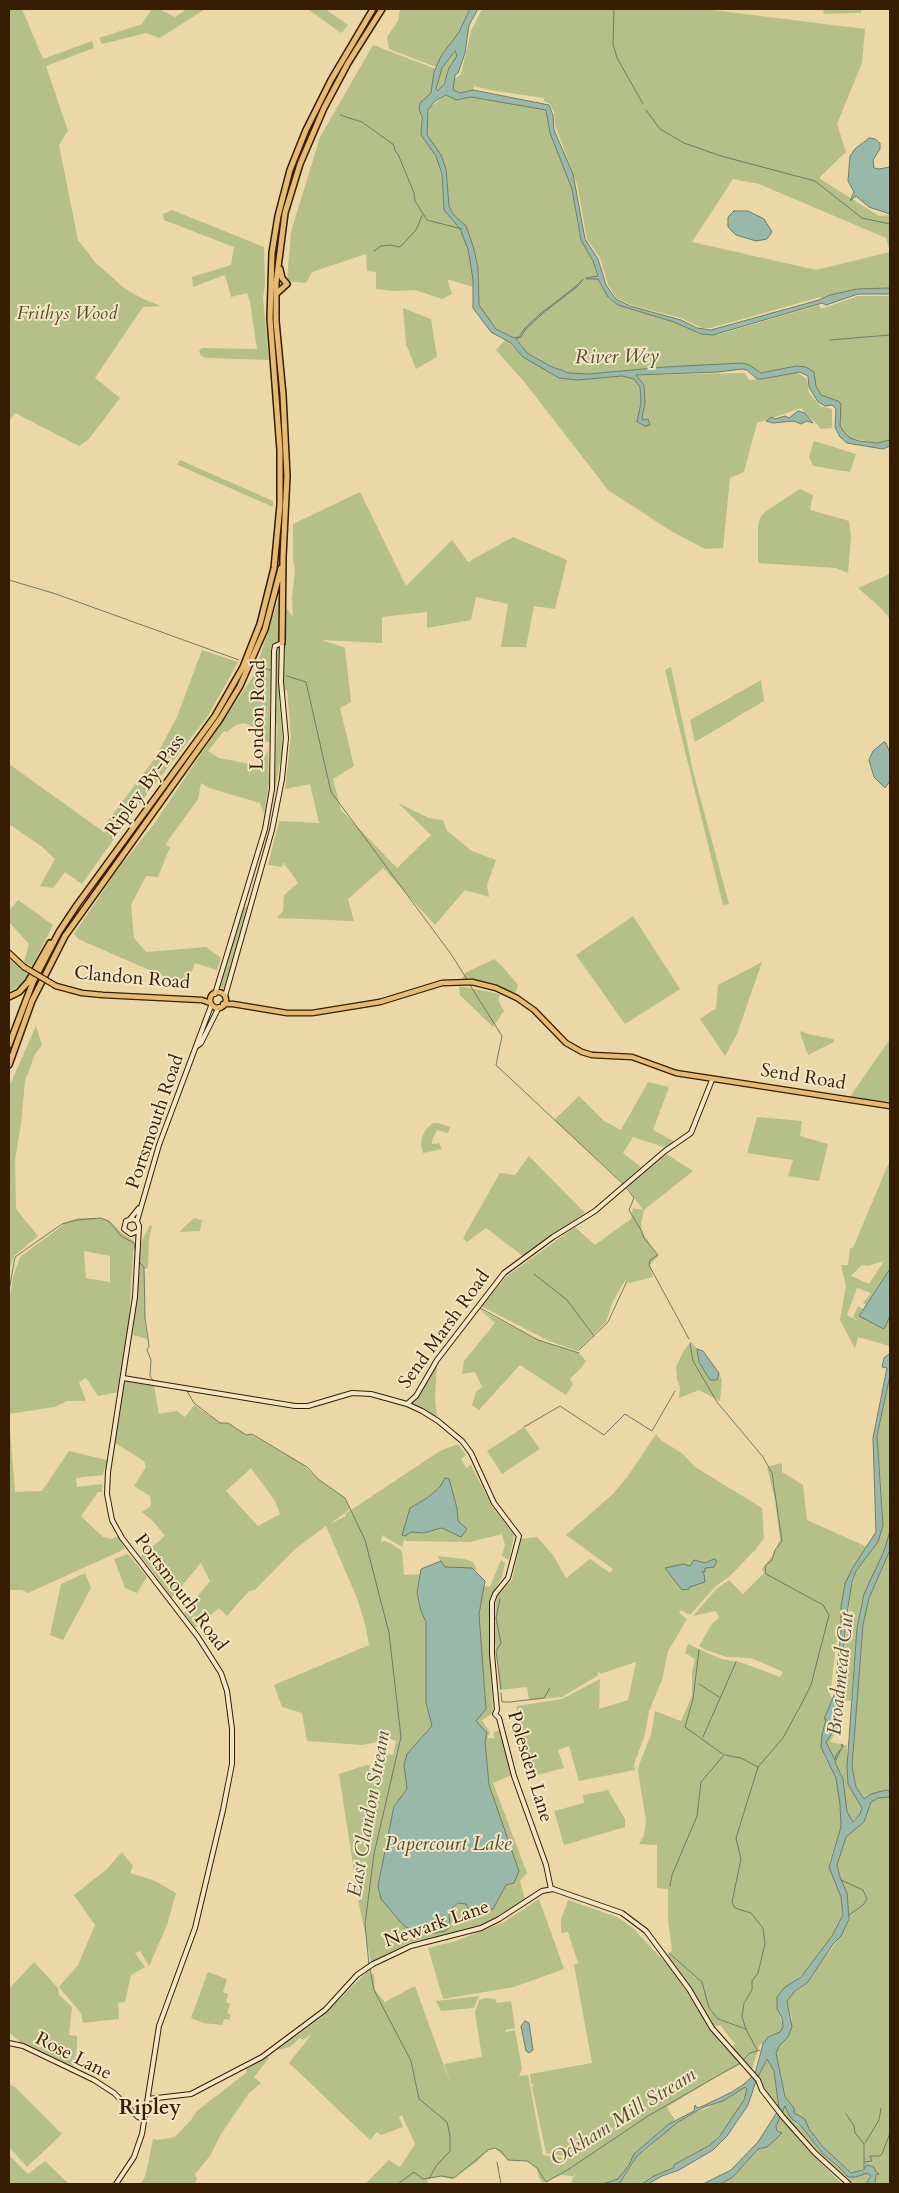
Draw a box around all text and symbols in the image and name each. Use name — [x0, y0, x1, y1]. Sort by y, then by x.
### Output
park label: Frithys Wood — [17, 304, 117, 326]
water label: River Wey — [575, 345, 659, 371]
street label: London Road — [247, 660, 271, 770]
street label: Ripley By-Pass — [101, 730, 191, 842]
street label: Clandon Road — [73, 963, 191, 995]
street label: Portsmouth Road — [122, 1052, 190, 1192]
street label: Send Road — [759, 1060, 847, 1096]
street label: Send Marsh Road — [394, 1266, 496, 1394]
street label: Portsmouth Road — [129, 1530, 231, 1656]
water label: Broadmead Cut — [824, 1611, 860, 1737]
street label: Polesden Lane — [501, 1709, 557, 1825]
water label: East Clandon Stream — [344, 1729, 396, 1899]
water label: Papercourt Lake — [384, 1833, 512, 1857]
street label: Newark Lane — [381, 1896, 493, 1954]
street label: Rose Lane — [31, 2028, 115, 2086]
water label: Ockham Mill Stream — [547, 2064, 701, 2172]
district label: Ripley — [119, 2096, 181, 2122]

